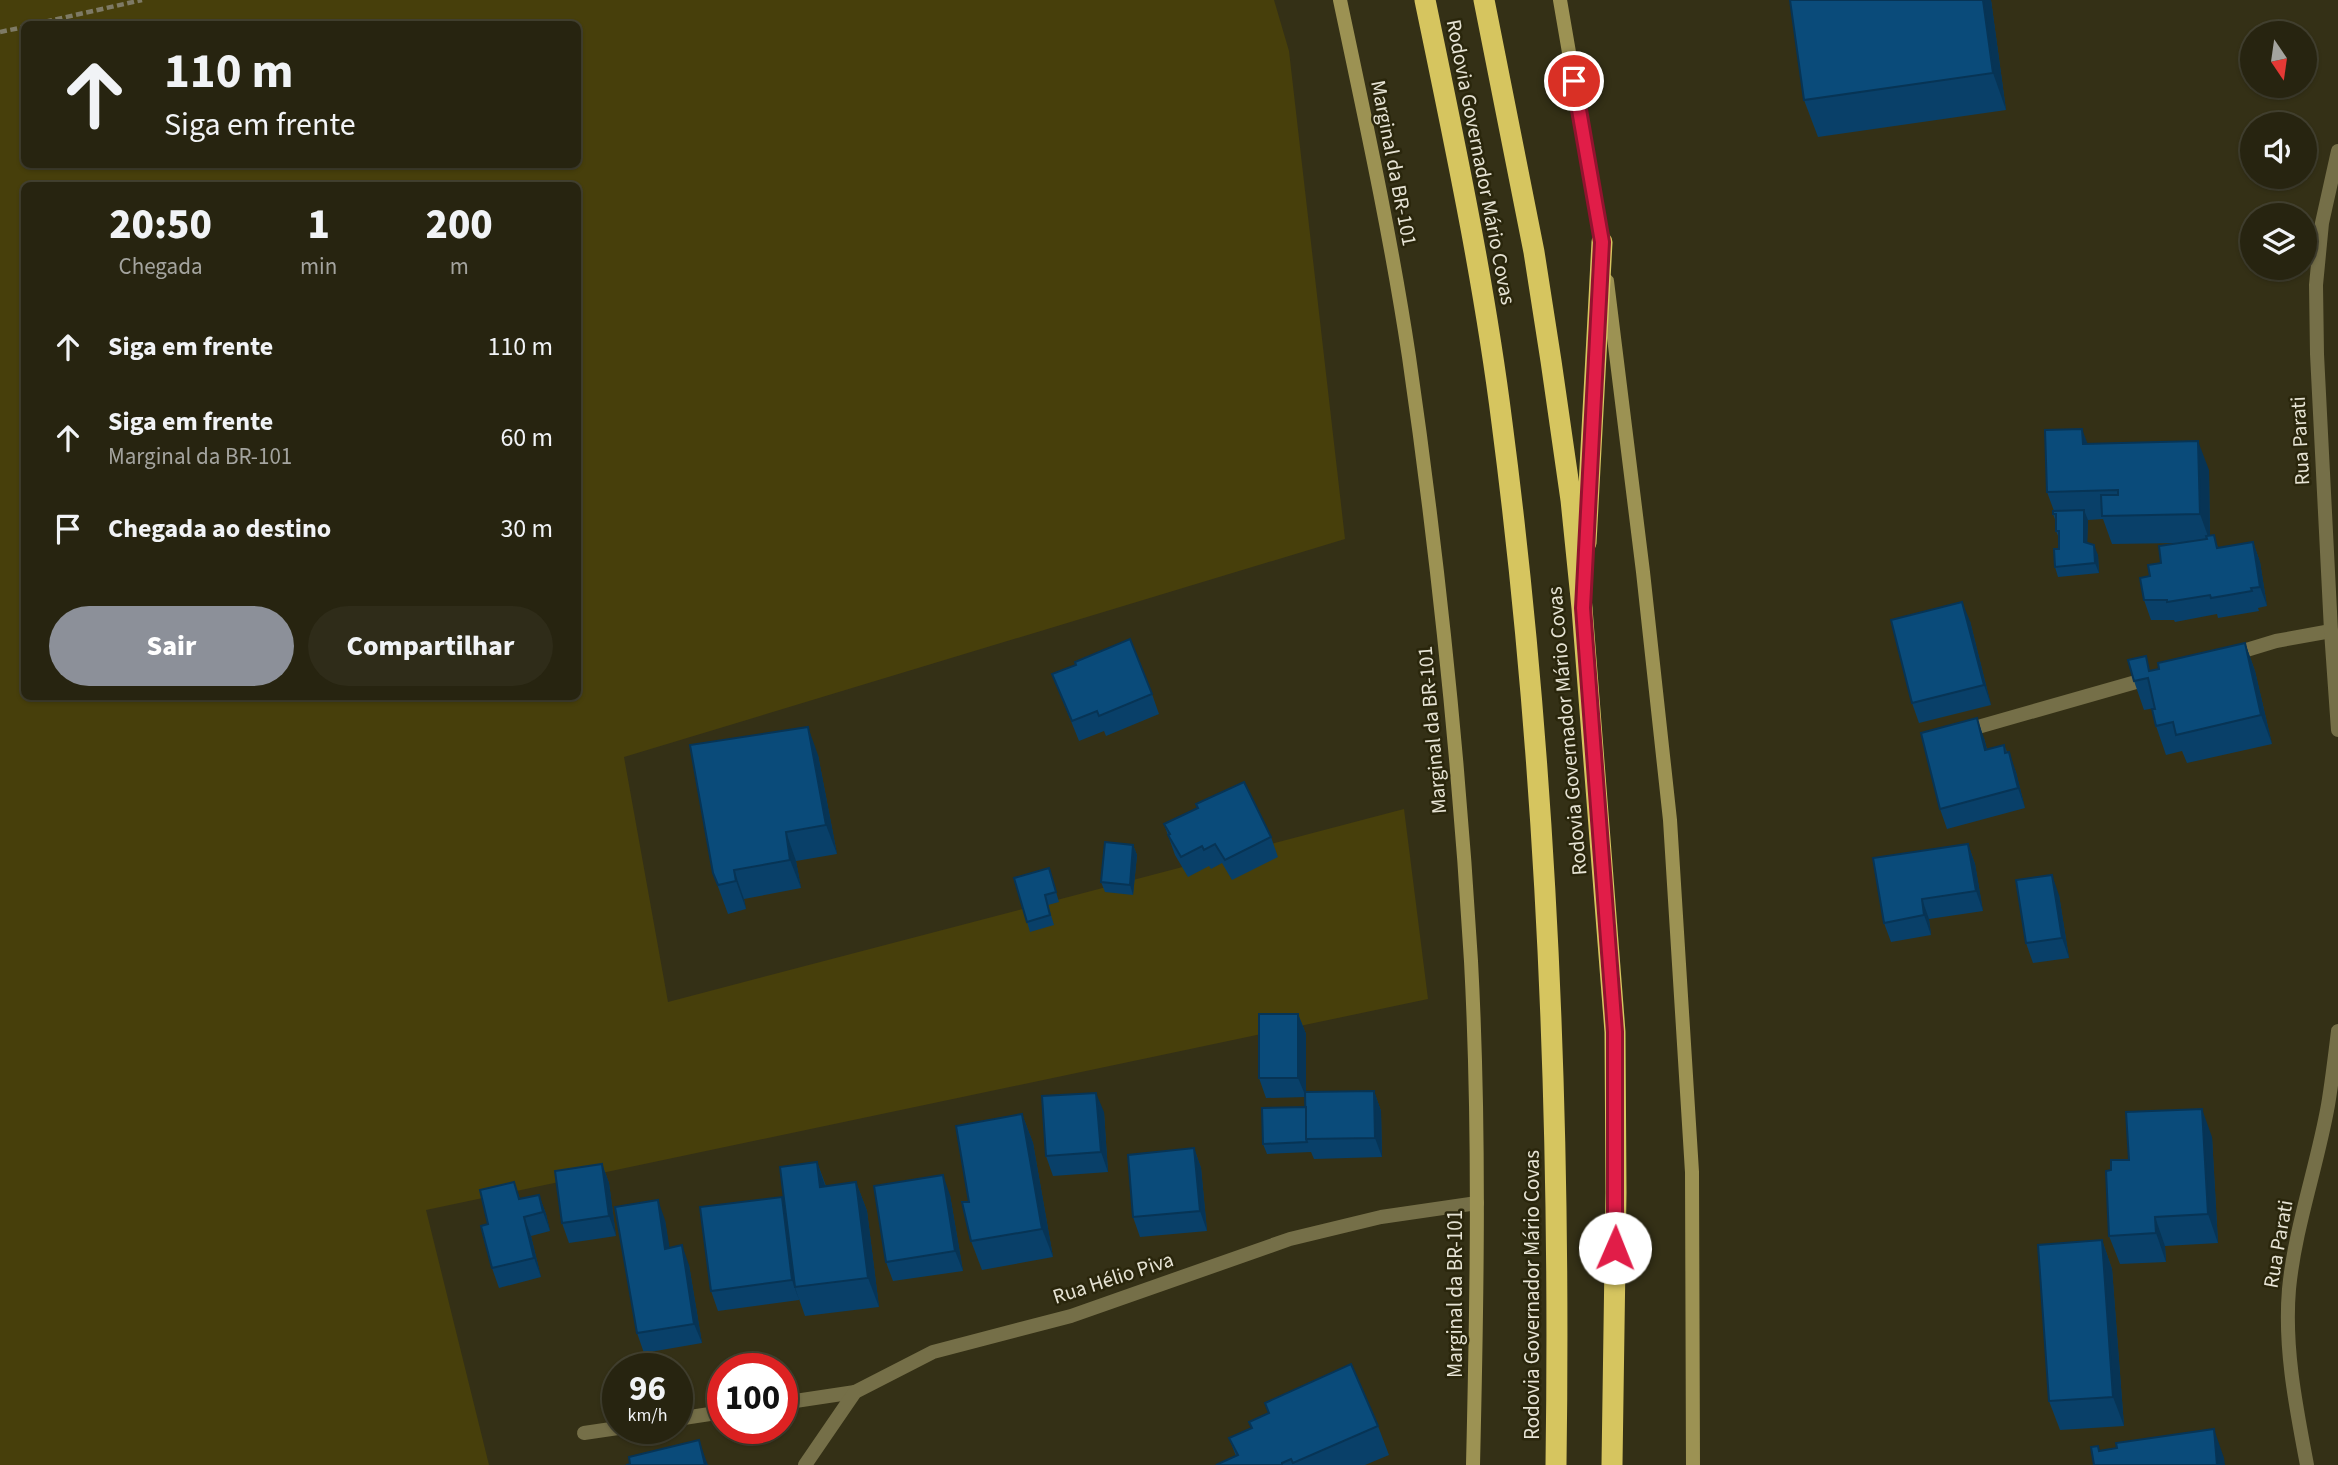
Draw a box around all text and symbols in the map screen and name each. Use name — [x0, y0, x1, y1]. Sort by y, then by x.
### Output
street label: Rodovia Governador Mário Covas — [1439, 17, 1523, 307]
north arrow — [2240, 21, 2317, 98]
map controls — [2240, 21, 2317, 280]
text: 110 m — [164, 37, 293, 107]
icon: ahead — [49, 49, 140, 140]
pin — [1544, 51, 1604, 111]
icon: arrive — [1555, 62, 1593, 100]
street label: Marginal da BR-101 — [1363, 78, 1425, 248]
text: Siga em frente — [164, 102, 356, 148]
button: sound — [2240, 112, 2317, 189]
text: 20:50 — [109, 195, 212, 255]
text: 1 — [307, 195, 330, 255]
text: 200 — [426, 195, 493, 255]
button: layers — [2240, 203, 2317, 280]
text: Chegada — [119, 250, 203, 283]
text: min — [300, 250, 337, 283]
text: m — [450, 250, 469, 283]
icon: ahead — [49, 328, 87, 366]
text: Siga em frente — [108, 328, 273, 365]
text: 110 m — [487, 328, 553, 365]
street label: Rua Parati — [2283, 396, 2317, 486]
text: Siga em frente — [108, 403, 273, 440]
icon: ahead — [49, 419, 87, 457]
text: 60 m — [500, 419, 553, 456]
text: Marginal da BR-101 — [108, 440, 292, 473]
icon: arrive — [49, 510, 87, 548]
text: Chegada ao destino — [108, 510, 331, 547]
text: 30 m — [500, 510, 553, 547]
street label: Rodovia Governador Mário Covas — [1539, 585, 1595, 877]
button: Sair — [49, 606, 294, 686]
button: Compartilhar — [308, 606, 553, 686]
street label: Marginal da BR-101 — [1410, 645, 1454, 815]
street label: Rodovia Governador Mário Covas — [1517, 1150, 1547, 1440]
street label: Rua Parati — [2255, 1198, 2301, 1290]
street label: Marginal da BR-101 — [1440, 1210, 1470, 1378]
position arrow — [1578, 1211, 1652, 1285]
street label: Rua Hélio Piva — [1049, 1244, 1177, 1312]
speed limit sign: 100 — [707, 1353, 798, 1444]
text: 96 — [629, 1364, 666, 1414]
text: km/h — [628, 1403, 667, 1428]

